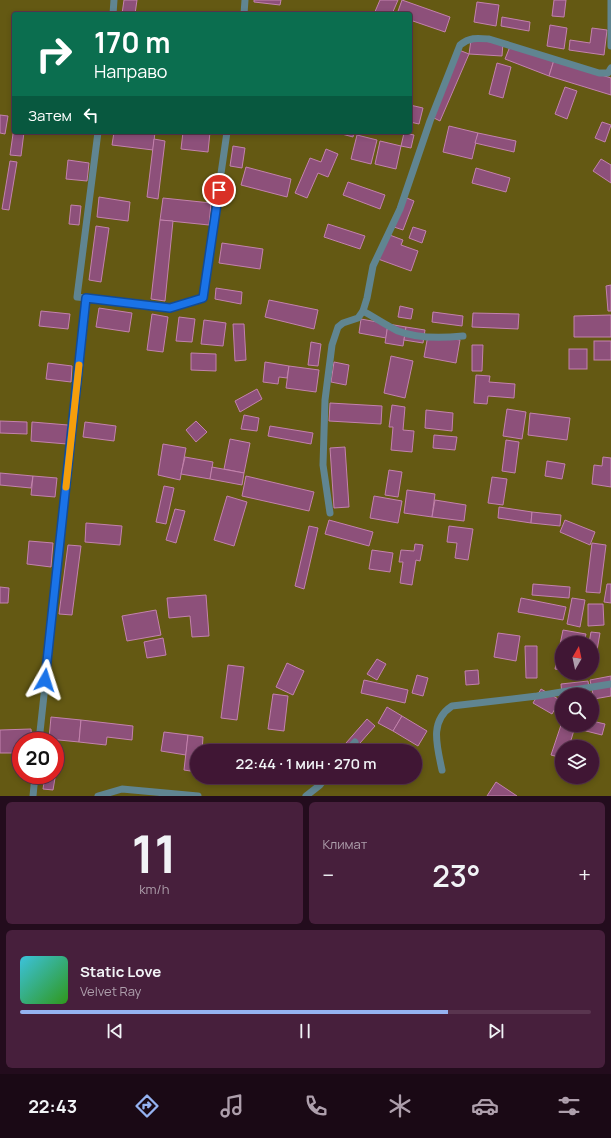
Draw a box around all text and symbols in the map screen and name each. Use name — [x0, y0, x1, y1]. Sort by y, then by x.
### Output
text: 170 m — [94, 23, 170, 61]
icon: right — [28, 28, 80, 80]
text: Направо — [94, 59, 168, 83]
icon: left — [80, 104, 102, 126]
text: Затем — [28, 105, 72, 126]
pin — [202, 173, 236, 207]
icon: arrive — [208, 179, 230, 201]
north arrow — [555, 636, 599, 680]
map controls — [555, 636, 599, 784]
position arrow — [24, 659, 66, 701]
button: search — [555, 688, 599, 732]
speed limit sign: 20 — [12, 732, 64, 784]
button: layers — [555, 740, 599, 784]
text: 22:44 · 1 мин · 270 m — [236, 753, 376, 774]
text: 11 — [131, 818, 177, 889]
text: Климат — [323, 835, 367, 853]
text: 23° — [432, 855, 480, 896]
text: − — [323, 860, 334, 890]
text: + — [578, 860, 591, 890]
text: km/h — [139, 880, 169, 898]
text: Static Love — [80, 961, 161, 982]
text: Velvet Ray — [80, 982, 141, 1000]
icon: previous — [104, 1020, 126, 1042]
icon: pause — [294, 1020, 316, 1042]
icon: next — [485, 1020, 507, 1042]
icon: directions — [133, 1092, 161, 1120]
icon: music — [218, 1092, 246, 1120]
icon: phone — [302, 1092, 330, 1120]
icon: climate — [386, 1092, 414, 1120]
icon: car — [471, 1092, 499, 1120]
icon: filters — [555, 1092, 583, 1120]
text: 22:43 — [28, 1094, 77, 1118]

